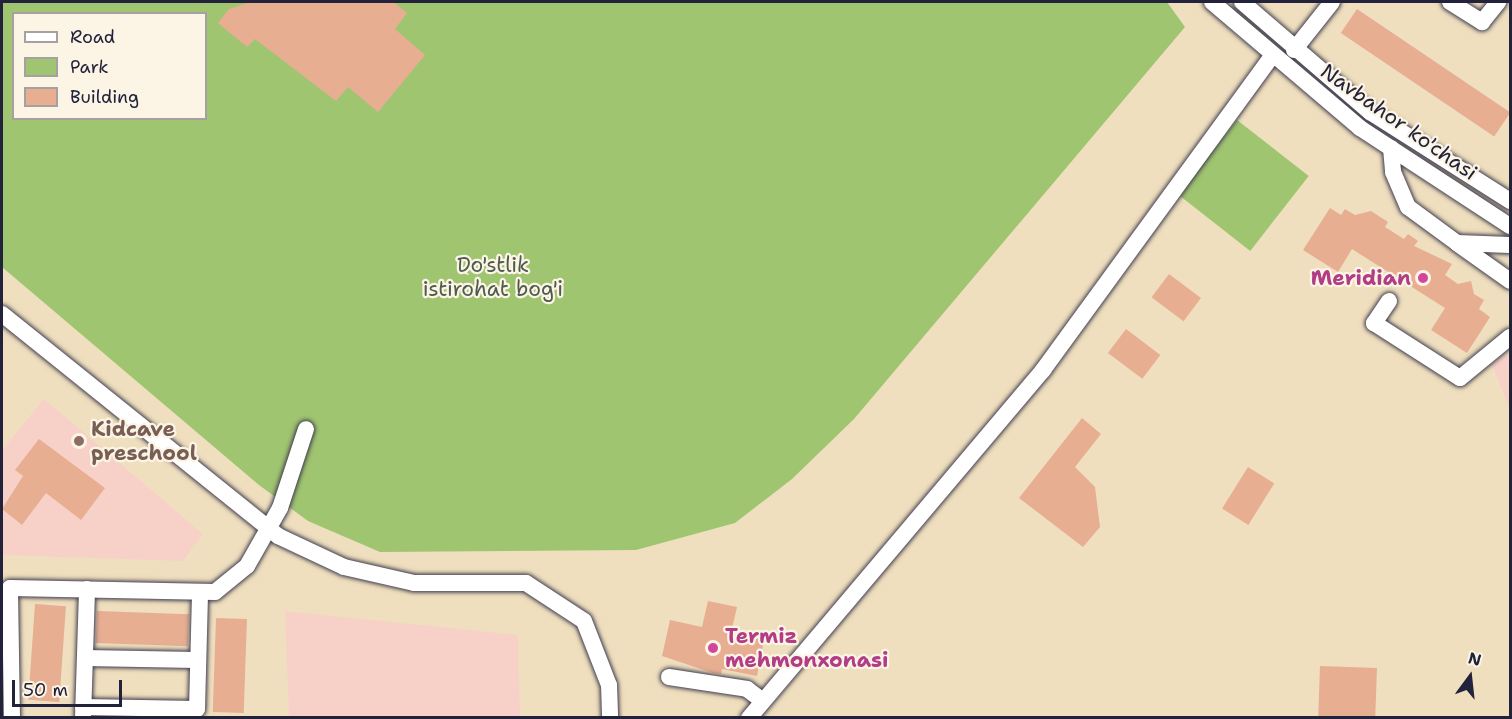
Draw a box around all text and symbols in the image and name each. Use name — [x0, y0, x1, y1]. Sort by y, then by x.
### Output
legend — [12, 12, 207, 120]
text: Road — [70, 25, 115, 49]
text: Park — [70, 55, 109, 79]
street label: Navbahor ko'chasi — [1316, 58, 1482, 186]
text: Building — [70, 85, 139, 109]
park label: Do'stlik istirohat bog'i — [423, 252, 563, 302]
place label: Meridian — [1311, 265, 1411, 291]
marker: Meridian — [1416, 271, 1430, 285]
place label: Kidcave preschool — [91, 416, 197, 466]
marker: Kidcave preschool — [72, 434, 86, 448]
place label: Termiz mehmonxonasi — [725, 623, 888, 673]
marker: Termiz mehmonxonasi — [706, 641, 720, 655]
north arrow — [1440, 647, 1500, 707]
text: N — [1466, 647, 1484, 671]
scale bar — [15, 668, 124, 706]
text: 50 m — [23, 678, 68, 702]

